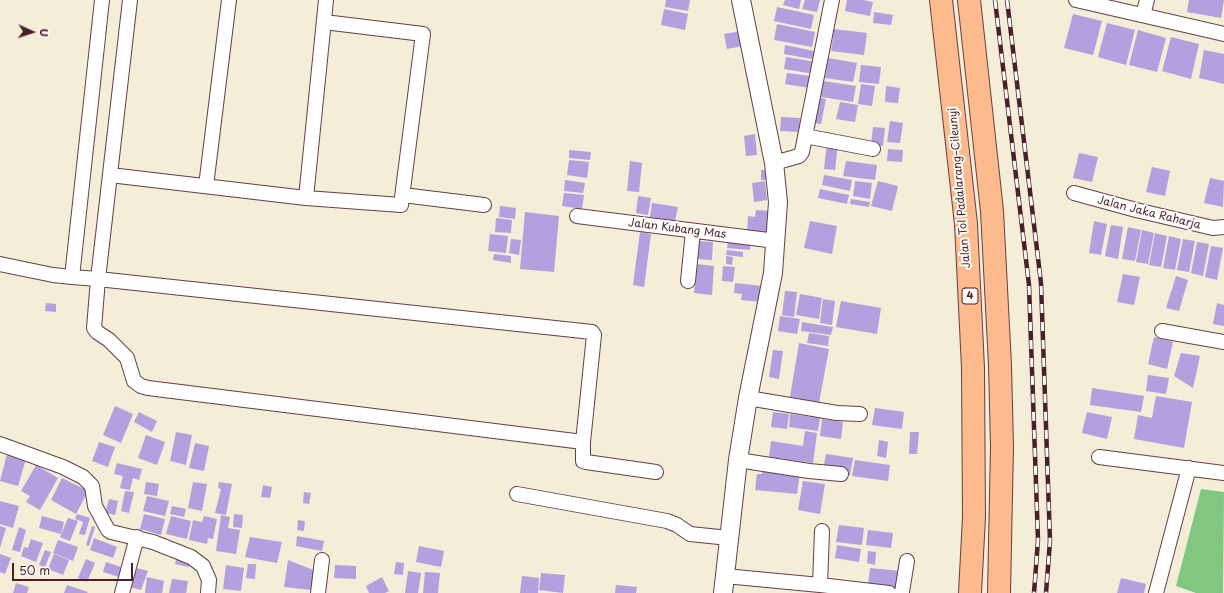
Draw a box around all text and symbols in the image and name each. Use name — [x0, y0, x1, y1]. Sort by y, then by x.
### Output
north arrow — [12, 12, 52, 52]
text: U — [36, 28, 53, 37]
street label: Jalan Tol Padalarang–Cileunyi — [946, 107, 974, 269]
street label: Jalan Jaka Raharja — [1096, 194, 1202, 232]
street label: Jalan Kubang Mas — [627, 216, 727, 242]
road number: 4 — [962, 288, 978, 304]
scale bar — [14, 555, 135, 581]
text: 50 m — [19, 561, 50, 579]

